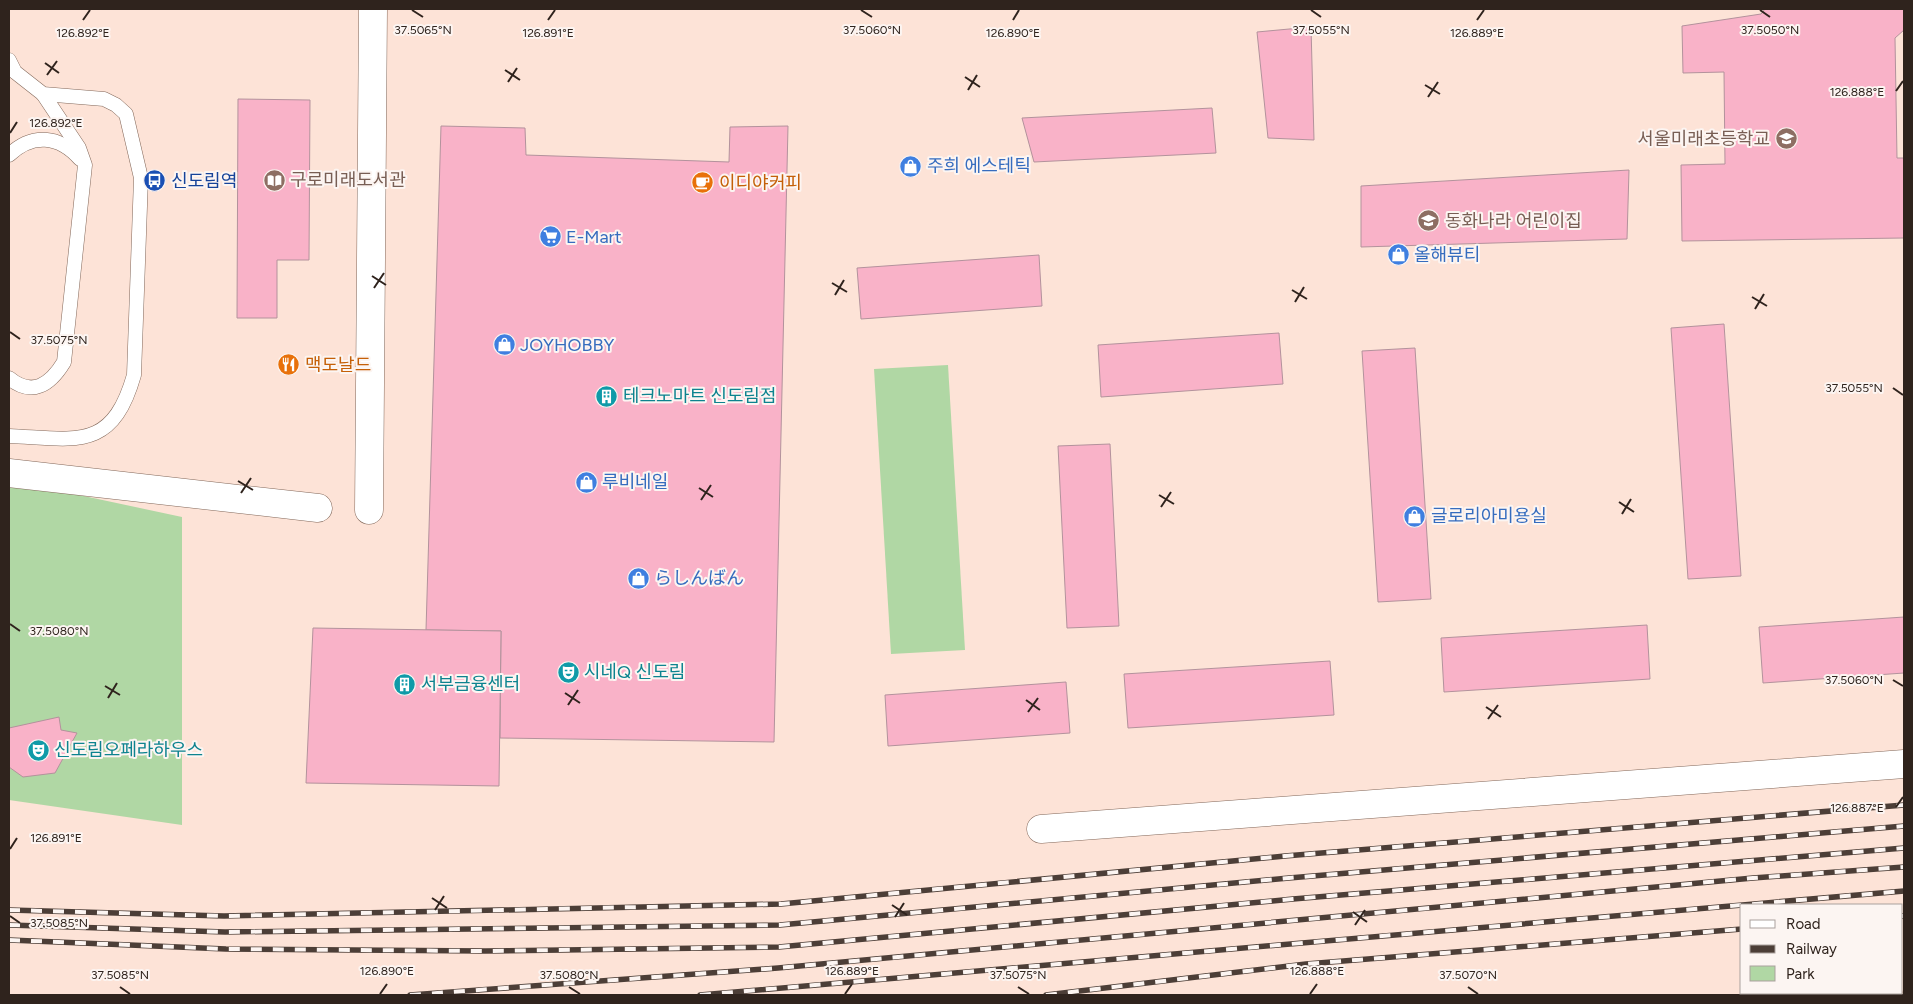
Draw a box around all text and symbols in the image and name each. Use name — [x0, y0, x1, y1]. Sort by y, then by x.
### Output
text: 37.5065°N — [394, 23, 452, 37]
text: 37.5060°N — [843, 23, 901, 37]
text: 37.5055°N — [1292, 23, 1350, 37]
text: 37.5050°N — [1741, 23, 1799, 37]
text: 126.892°E — [56, 26, 110, 40]
text: 126.891°E — [522, 26, 574, 40]
text: 126.890°E — [986, 26, 1040, 40]
text: 126.889°E — [1450, 26, 1504, 40]
text: 126.888°E — [1830, 85, 1884, 99]
text: 126.892°E — [29, 116, 83, 130]
school or university icon: 서울미래초등학교 — [1774, 127, 1798, 151]
place label: 서울미래초등학교 — [1638, 128, 1770, 150]
shop icon: 주희 에스테틱 — [899, 154, 923, 178]
place label: 주희 에스테틱 — [927, 155, 1031, 177]
library icon: 구로미래도서관 — [262, 168, 286, 192]
bus stop icon: 신도림역 — [143, 169, 167, 193]
place label: 구로미래도서관 — [290, 169, 406, 191]
place label: 신도림역 — [171, 170, 237, 192]
cafe icon: 이디야커피 — [691, 171, 715, 195]
place label: 이디야커피 — [719, 172, 802, 194]
school or university icon: 동화나라 어린이집 — [1417, 209, 1441, 233]
place label: 동화나라 어린이집 — [1445, 210, 1582, 232]
supermarket icon: E-Mart — [538, 225, 562, 249]
place label: E-Mart — [566, 226, 622, 248]
shop icon: 올해뷰티 — [1386, 243, 1410, 267]
place label: 올해뷰티 — [1414, 244, 1480, 266]
text: 37.5075°N — [30, 333, 88, 347]
shop icon: JOYHOBBY — [492, 333, 516, 357]
place label: JOYHOBBY — [520, 334, 614, 356]
restaurant icon: 맥도날드 — [277, 353, 301, 377]
place label: 맥도날드 — [305, 354, 371, 376]
text: 37.5055°N — [1825, 381, 1883, 395]
building icon: 테크노마트 신도림점 — [595, 384, 619, 408]
place label: 테크노마트 신도림점 — [623, 385, 777, 407]
shop icon: 루비네일 — [574, 470, 598, 494]
place label: 루비네일 — [602, 471, 668, 493]
shop icon: 글로리아미용실 — [1403, 504, 1427, 528]
place label: 글로리아미용실 — [1431, 505, 1547, 527]
shop icon: らしんばん — [626, 566, 650, 590]
place label: らしんばん — [654, 567, 744, 589]
text: 37.5080°N — [30, 624, 88, 638]
theatre icon: 시네Q 신도림 — [556, 660, 580, 684]
place label: 시네Q 신도림 — [584, 661, 685, 683]
building icon: 서부금융센터 — [393, 672, 417, 696]
place label: 서부금융센터 — [421, 673, 520, 695]
text: 37.5060°N — [1825, 673, 1883, 687]
theatre icon: 신도림오페라하우스 — [26, 738, 50, 762]
place label: 신도림오페라하우스 — [54, 739, 203, 761]
text: 126.887°E — [1830, 801, 1884, 815]
text: 126.891°E — [30, 831, 82, 845]
legend — [1740, 904, 1903, 994]
text: Road — [1786, 915, 1821, 933]
text: 37.5085°N — [30, 916, 88, 930]
text: Railway — [1786, 940, 1837, 958]
text: 126.890°E — [360, 964, 414, 978]
text: 126.889°E — [825, 964, 879, 978]
text: 126.888°E — [1290, 964, 1344, 978]
text: Park — [1786, 965, 1815, 983]
text: 37.5085°N — [91, 968, 149, 982]
text: 37.5080°N — [540, 968, 598, 982]
text: 37.5075°N — [989, 968, 1047, 982]
text: 37.5070°N — [1439, 968, 1497, 982]

